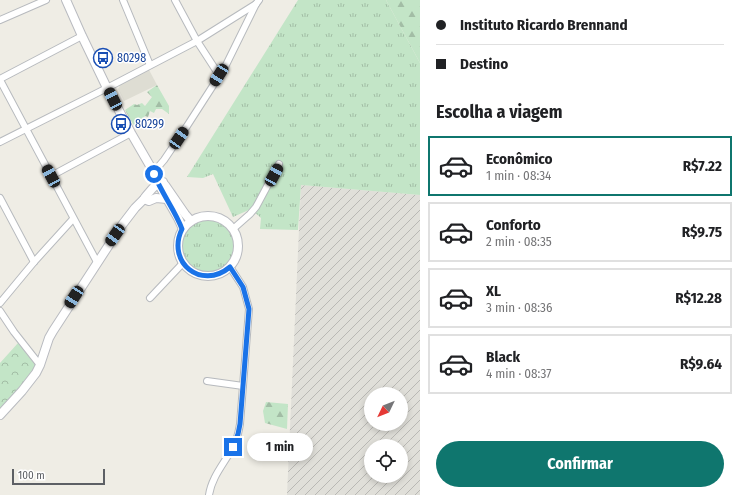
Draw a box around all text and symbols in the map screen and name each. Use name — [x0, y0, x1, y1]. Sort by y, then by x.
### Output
text: Instituto Ricardo Brennand — [460, 16, 628, 34]
bus stop icon: 80298 — [92, 47, 114, 69]
place label: 80298 — [117, 51, 146, 65]
text: Destino — [460, 55, 508, 73]
car — [208, 62, 230, 88]
car — [102, 86, 124, 112]
text: Escolha a viagem — [436, 101, 562, 123]
bus stop icon: 80299 — [110, 113, 132, 135]
place label: 80299 — [135, 117, 164, 131]
car — [167, 125, 191, 151]
icon: car — [438, 148, 474, 184]
text: Econômico — [486, 150, 553, 168]
text: R$7.22 — [683, 157, 722, 175]
car — [263, 162, 285, 188]
car — [40, 163, 62, 189]
route start — [145, 165, 163, 183]
text: 1 min · 08:34 — [486, 168, 551, 183]
icon: car — [438, 214, 474, 250]
text: Conforto — [486, 216, 541, 234]
car — [103, 222, 127, 248]
text: R$9.75 — [682, 223, 722, 241]
text: 2 min · 08:35 — [486, 234, 552, 249]
icon: car — [438, 280, 474, 316]
text: XL — [486, 282, 501, 300]
car — [62, 284, 86, 310]
text: R$12.28 — [675, 289, 722, 307]
text: 3 min · 08:36 — [486, 300, 552, 315]
icon: car — [438, 346, 474, 382]
text: Black — [486, 348, 520, 366]
text: R$9.64 — [680, 355, 722, 373]
text: 4 min · 08:37 — [486, 366, 552, 381]
north arrow — [364, 387, 408, 431]
map controls — [364, 387, 408, 483]
callout: 1 min — [247, 433, 313, 461]
route end — [224, 438, 242, 456]
text: 1 min — [266, 439, 294, 454]
button: locate — [364, 439, 408, 483]
button: Confirmar — [436, 441, 724, 487]
scale bar — [12, 467, 105, 486]
text: 100 m — [18, 469, 45, 482]

